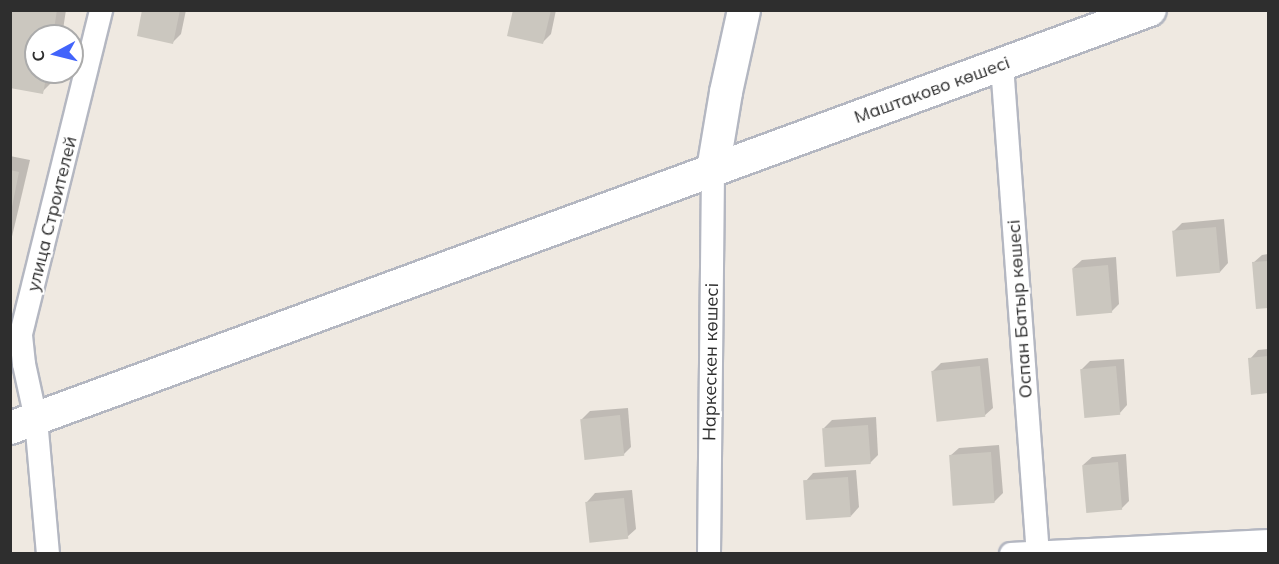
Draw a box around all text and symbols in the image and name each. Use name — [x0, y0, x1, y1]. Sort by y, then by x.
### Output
north arrow — [24, 24, 84, 84]
text: С — [28, 49, 49, 63]
street label: Маштаково көшесі — [851, 52, 1013, 128]
street label: улица Строителей — [22, 134, 82, 294]
street label: Оспан Батыр көшесі — [1003, 219, 1037, 399]
street label: Наркескен көшесі — [699, 283, 723, 441]

